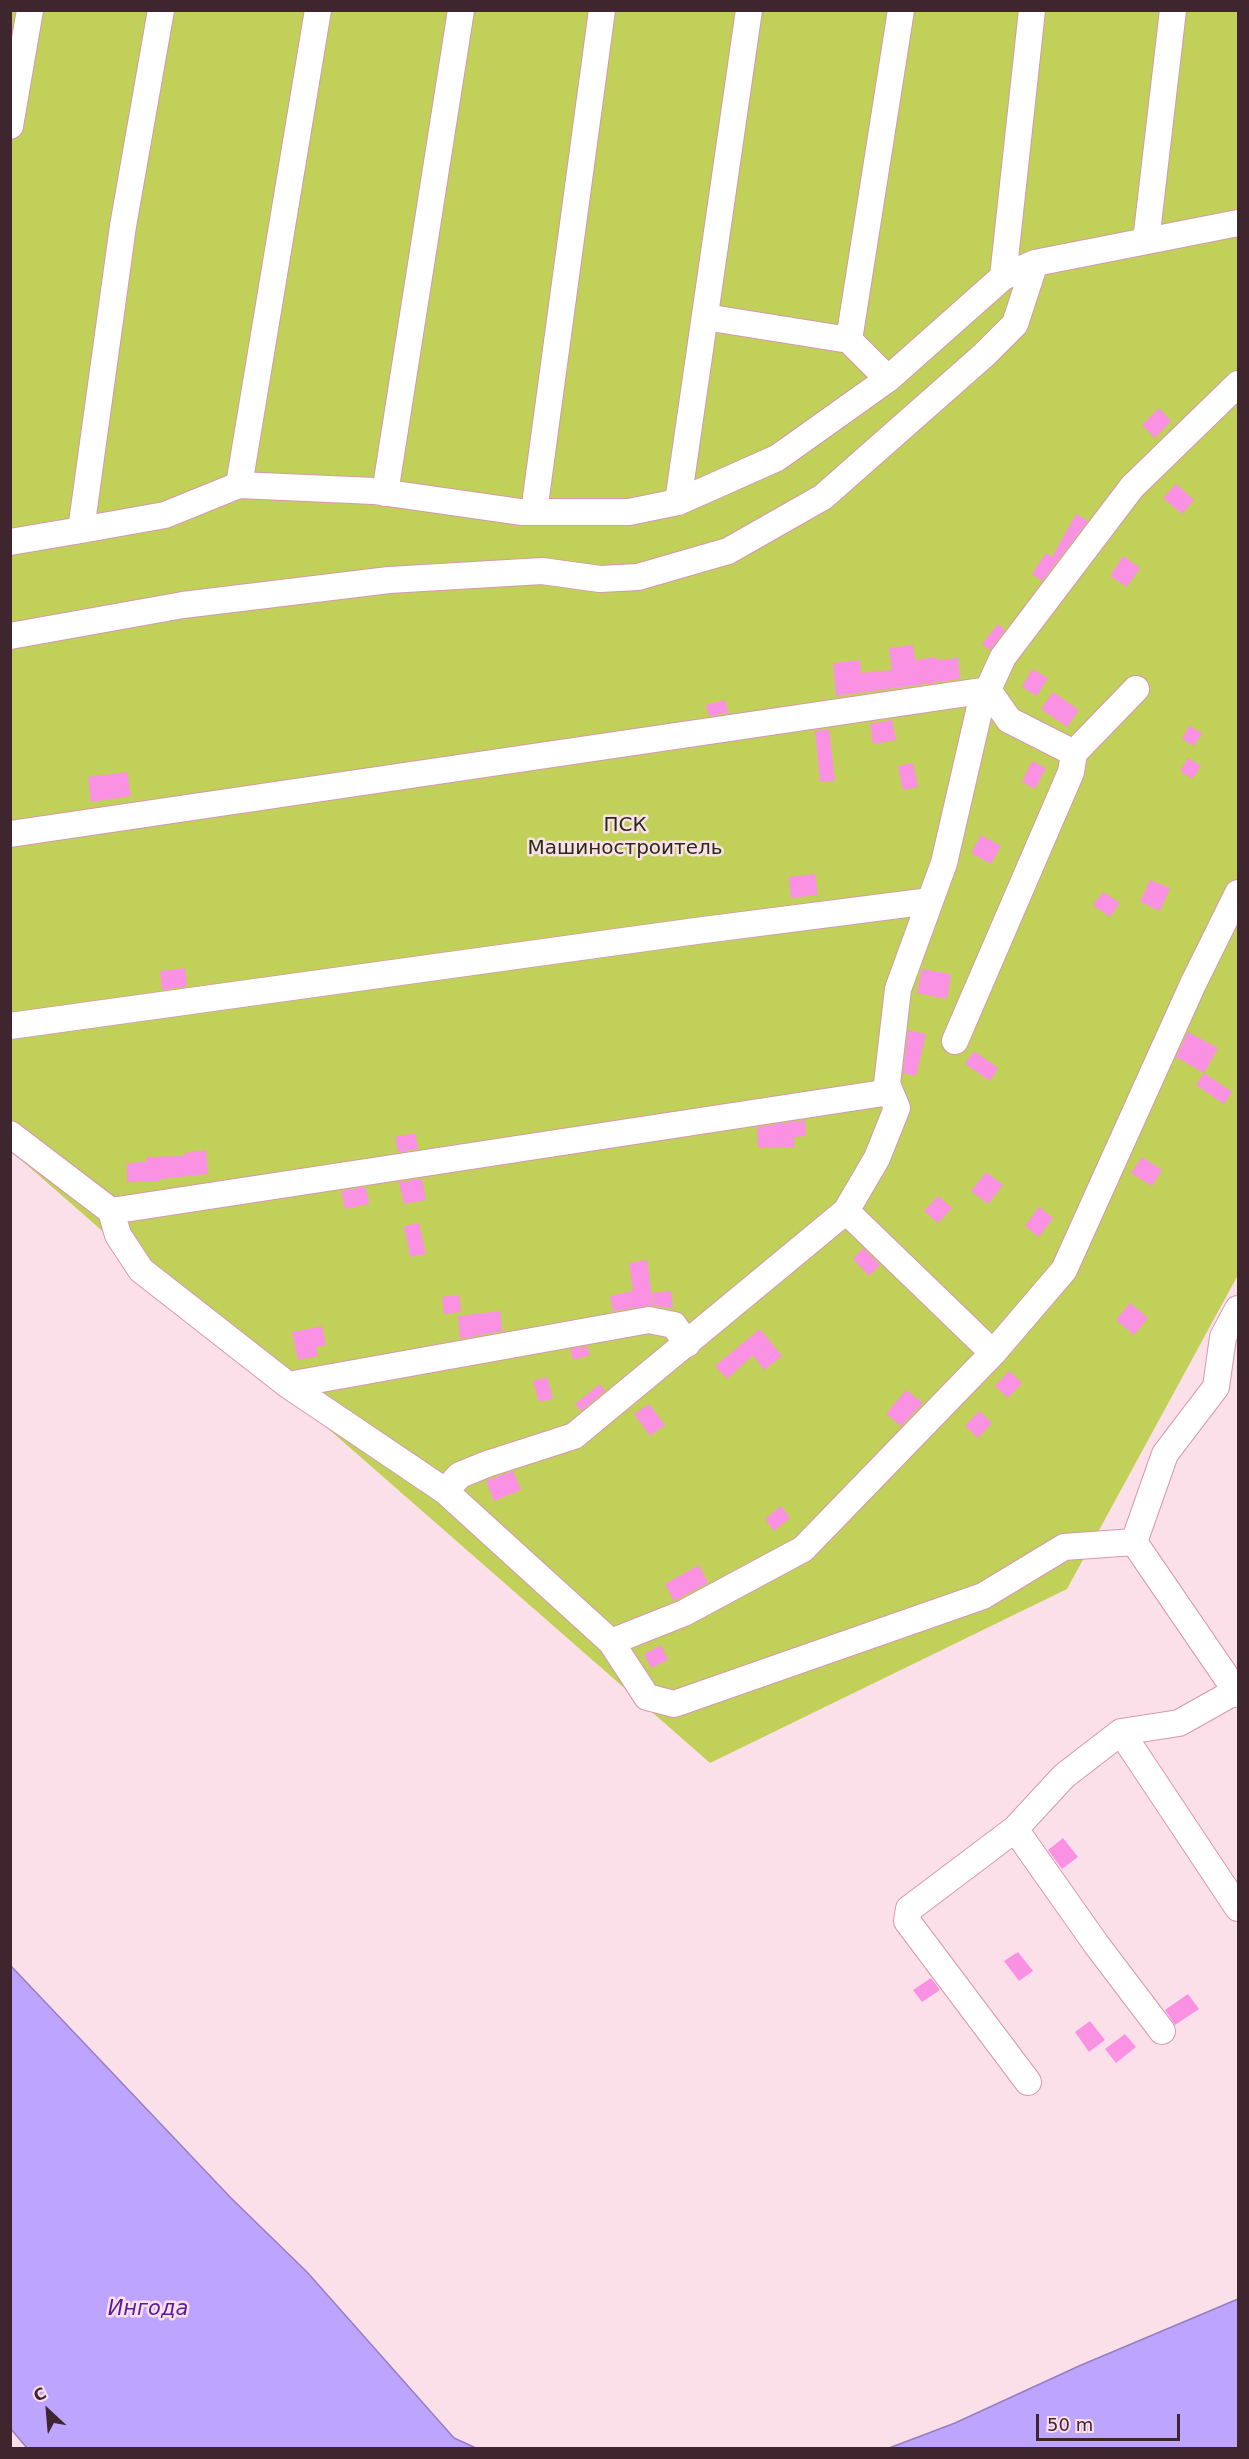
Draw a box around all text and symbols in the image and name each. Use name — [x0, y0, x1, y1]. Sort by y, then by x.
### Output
park label: ПСК Машиностроитель — [527, 814, 723, 861]
water label: Ингода — [108, 2297, 188, 2323]
north arrow — [18, 2381, 78, 2441]
text: С — [30, 2383, 49, 2405]
scale bar — [1039, 2402, 1183, 2440]
text: 50 m — [1047, 2414, 1093, 2435]

